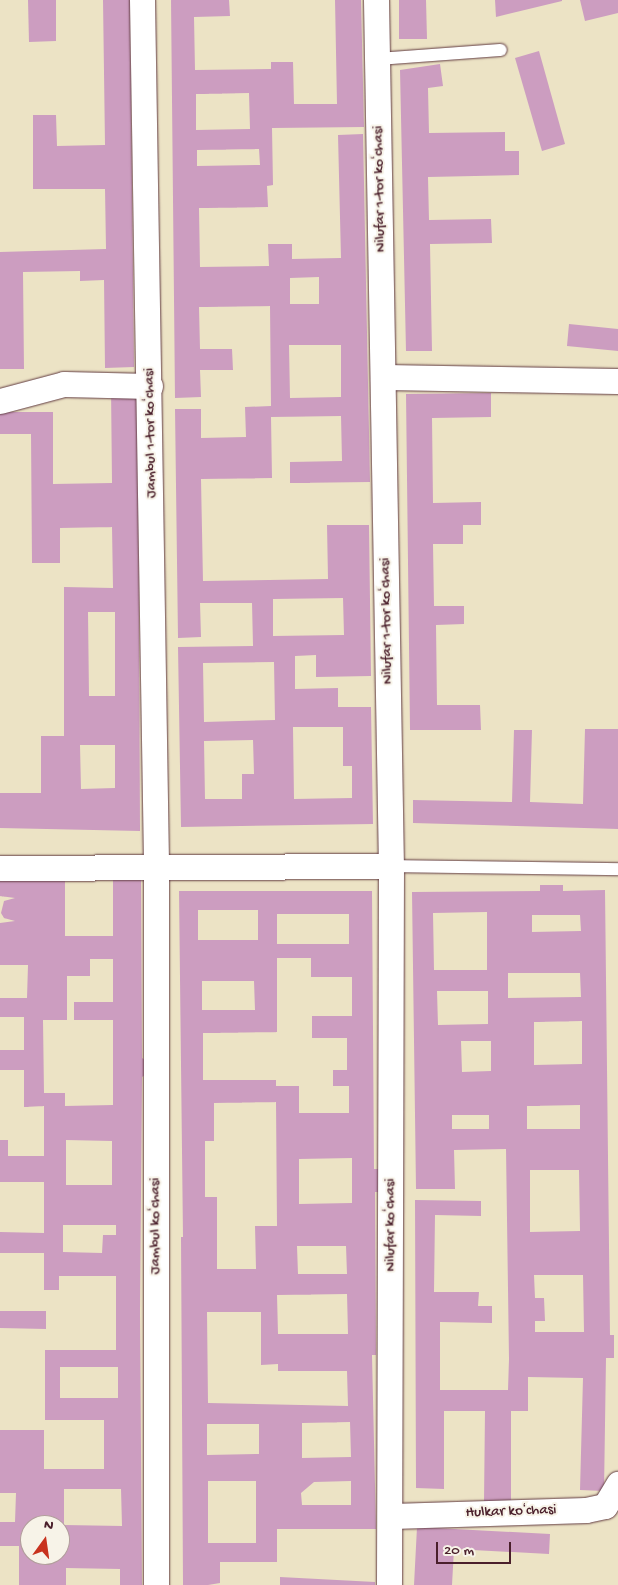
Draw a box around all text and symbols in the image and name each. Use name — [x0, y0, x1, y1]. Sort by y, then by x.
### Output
street label: Nilufar 1-tor koʻchasi — [370, 125, 390, 253]
street label: Jambul 1-tor koʻchasi — [141, 368, 161, 498]
street label: Nilufar 1-tor koʻchasi — [377, 557, 397, 685]
street label: Jambul koʻchasi — [147, 1178, 165, 1274]
street label: Nilufar koʻchasi — [382, 1178, 400, 1272]
street label: Hulkar koʻchasi — [465, 1501, 557, 1523]
north arrow — [20, 1515, 70, 1565]
text: N — [42, 1517, 55, 1535]
scale bar — [438, 1532, 513, 1564]
text: 20 m — [444, 1542, 474, 1560]

